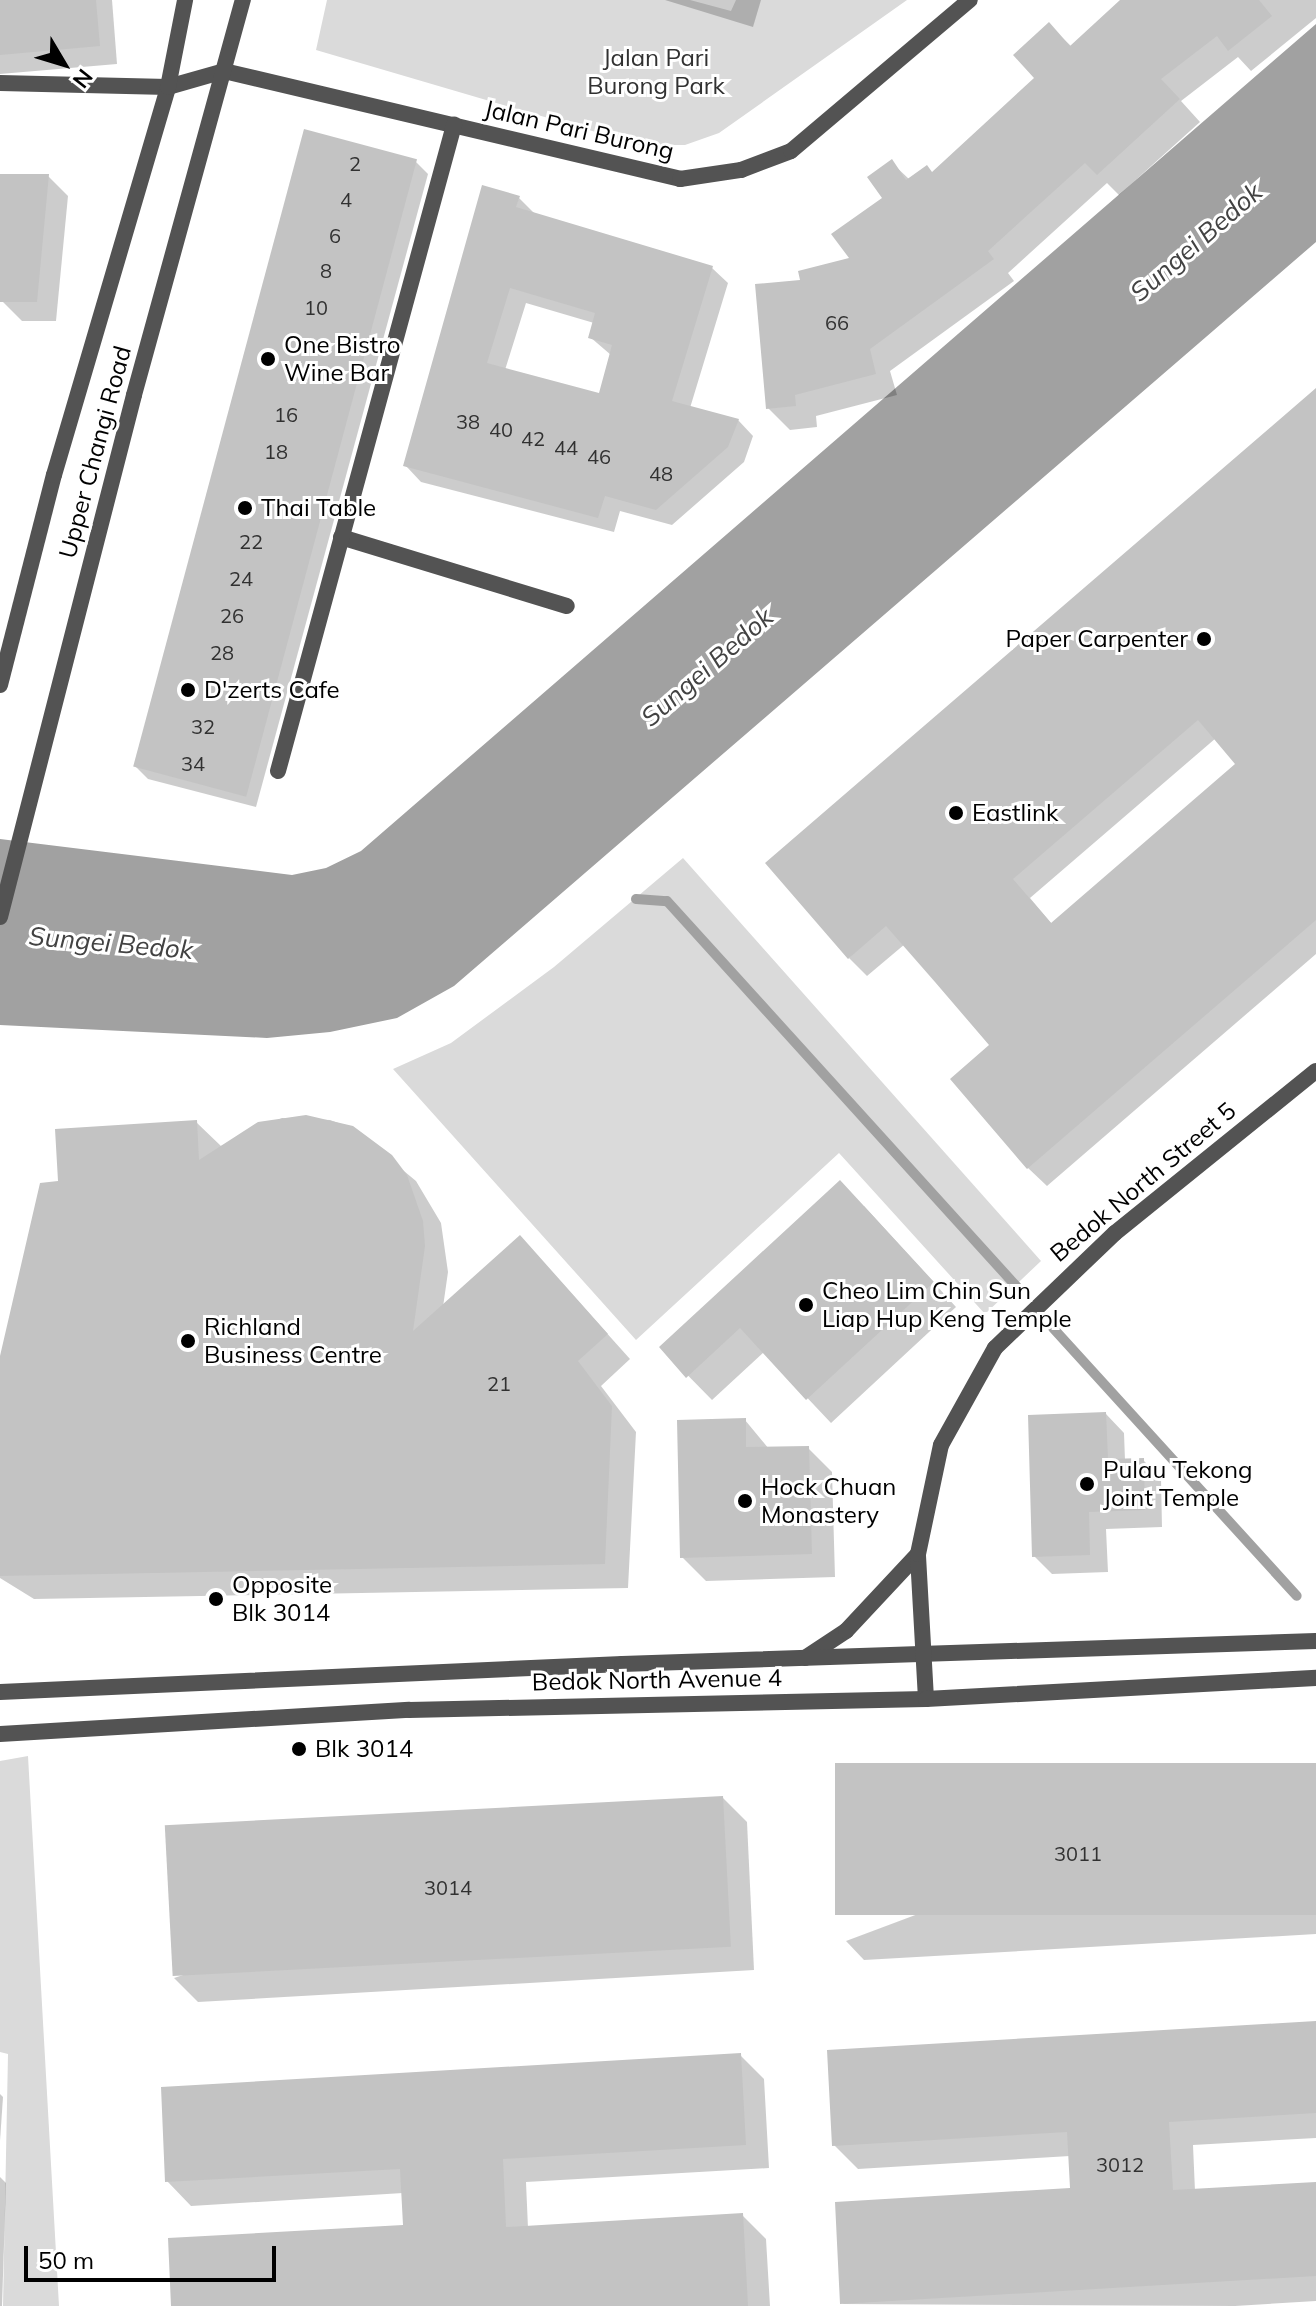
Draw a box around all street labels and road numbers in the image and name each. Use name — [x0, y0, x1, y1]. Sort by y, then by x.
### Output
street label: Jalan Pari Burong — [481, 94, 677, 166]
street label: Upper Changi Road — [53, 343, 137, 561]
street label: Bedok North Street 5 — [1045, 1096, 1241, 1268]
street label: Bedok North Avenue 4 — [532, 1663, 782, 1697]

